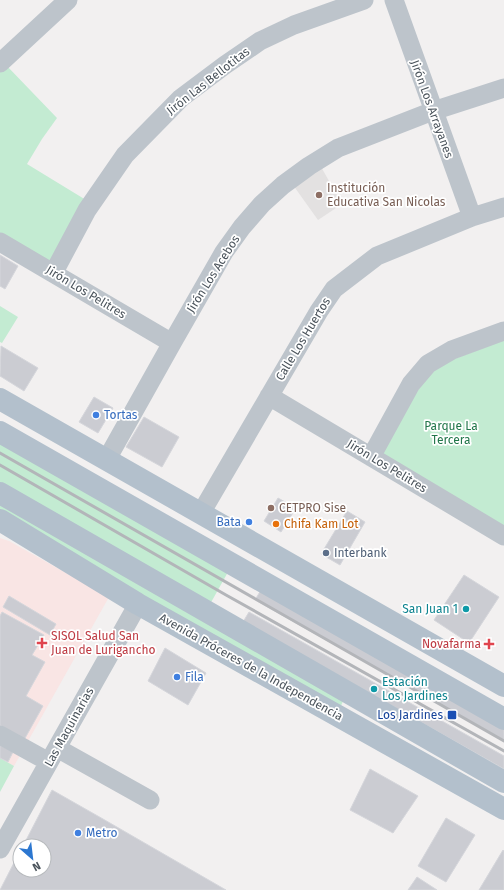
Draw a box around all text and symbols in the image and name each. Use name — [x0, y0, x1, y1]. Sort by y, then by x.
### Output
street label: Jirón Las Bellotitas — [164, 44, 253, 118]
street label: Jirón Los Arrayanes — [408, 58, 456, 160]
place label: Institución Educativa San Nicolas — [327, 181, 446, 209]
marker: Institución Educativa San Nicolas — [314, 190, 324, 200]
street label: Jirón Los Acebos — [184, 232, 243, 315]
street label: Jirón Los Pelitres — [43, 263, 129, 322]
street label: Calle Los Huertos — [273, 295, 333, 383]
place label: Tortas — [104, 408, 138, 422]
marker: Tortas — [91, 410, 101, 420]
park label: Parque La Tercera — [424, 419, 478, 447]
street label: Jirón Los Pelitres — [344, 437, 430, 496]
place label: CETPRO Sise — [279, 501, 346, 515]
marker: CETPRO Sise — [266, 503, 276, 513]
place label: Bata — [216, 515, 241, 529]
marker: Bata — [244, 517, 254, 527]
place label: Chifa Kam Lot — [284, 517, 359, 531]
marker: Chifa Kam Lot — [271, 519, 281, 529]
place label: Interbank — [334, 546, 387, 560]
marker: Interbank — [321, 548, 331, 558]
place label: San Juan 1 — [402, 602, 458, 616]
marker: San Juan 1 — [461, 604, 471, 614]
street label: Avenida Próceres de la Independencia — [157, 611, 345, 723]
place label: SISOL Salud San Juan de Lurigancho — [51, 629, 155, 657]
marker: SISOL Salud San Juan de Lurigancho — [36, 637, 48, 649]
place label: Novafarma — [422, 637, 481, 651]
marker: Novafarma — [484, 639, 494, 649]
place label: Fila — [185, 670, 204, 684]
marker: Fila — [172, 672, 182, 682]
place label: Estación Los Jardines — [382, 675, 448, 703]
marker: Estación Los Jardines — [369, 684, 379, 694]
street label: Las Maquinarias — [42, 685, 97, 769]
place label: Los Jardines — [377, 708, 443, 722]
marker: Los Jardines — [446, 709, 458, 721]
place label: Metro — [86, 826, 118, 840]
marker: Metro — [73, 828, 83, 838]
north arrow — [12, 838, 52, 878]
text: N — [30, 859, 43, 874]

